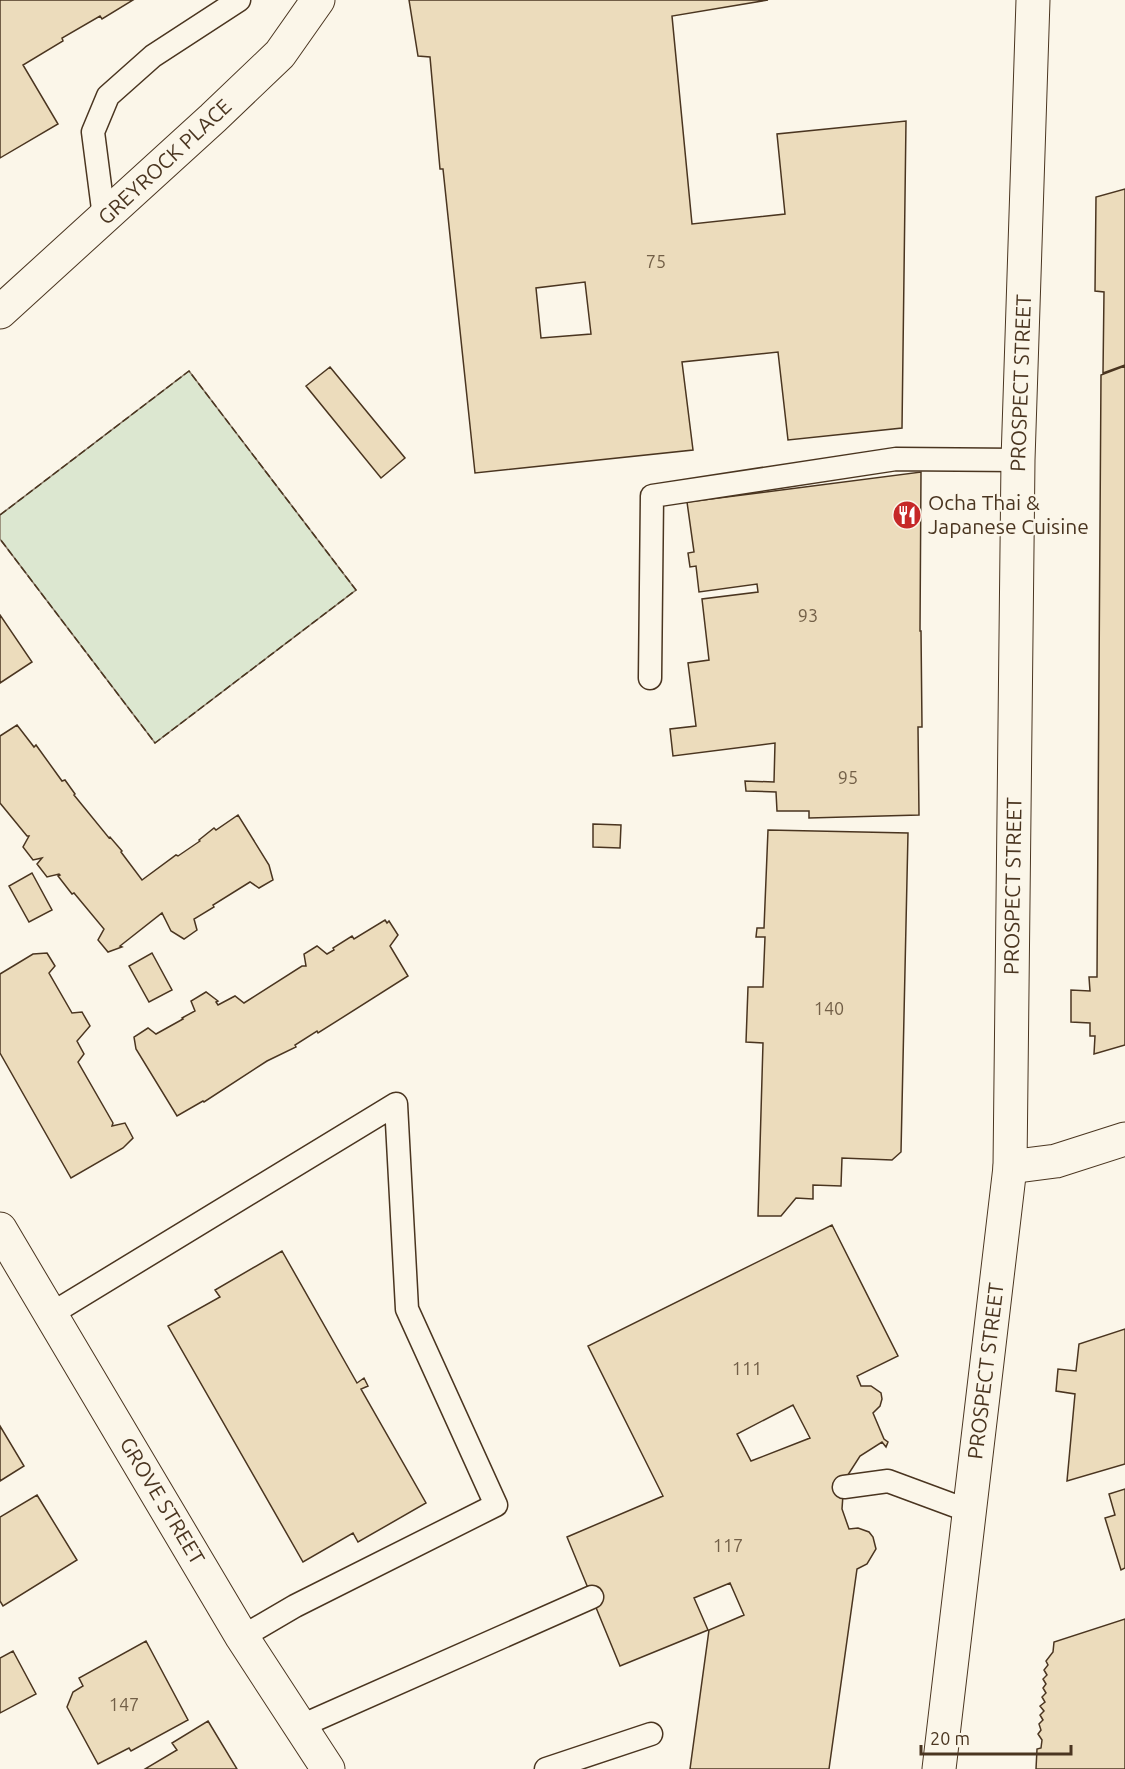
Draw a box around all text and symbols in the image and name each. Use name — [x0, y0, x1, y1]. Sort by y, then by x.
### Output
street label: GREYROCK PLACE — [93, 94, 236, 229]
house number: 75 — [646, 251, 666, 271]
street label: PROSPECT STREET — [1005, 293, 1035, 472]
place label: Ocha Thai & Japanese Cuisine — [928, 490, 1089, 538]
restaurant icon: Ocha Thai & Japanese Cuisine — [891, 499, 923, 531]
house number: 93 — [798, 605, 818, 625]
house number: 95 — [838, 767, 858, 787]
street label: PROSPECT STREET — [998, 797, 1026, 975]
house number: 140 — [814, 998, 844, 1018]
street label: PROSPECT STREET — [962, 1281, 1008, 1460]
house number: 111 — [732, 1358, 762, 1378]
street label: GROVE STREET — [115, 1433, 210, 1569]
house number: 117 — [713, 1535, 743, 1555]
house number: 147 — [109, 1694, 139, 1714]
scale bar — [921, 1718, 1071, 1756]
text: 20 m — [930, 1728, 970, 1748]

